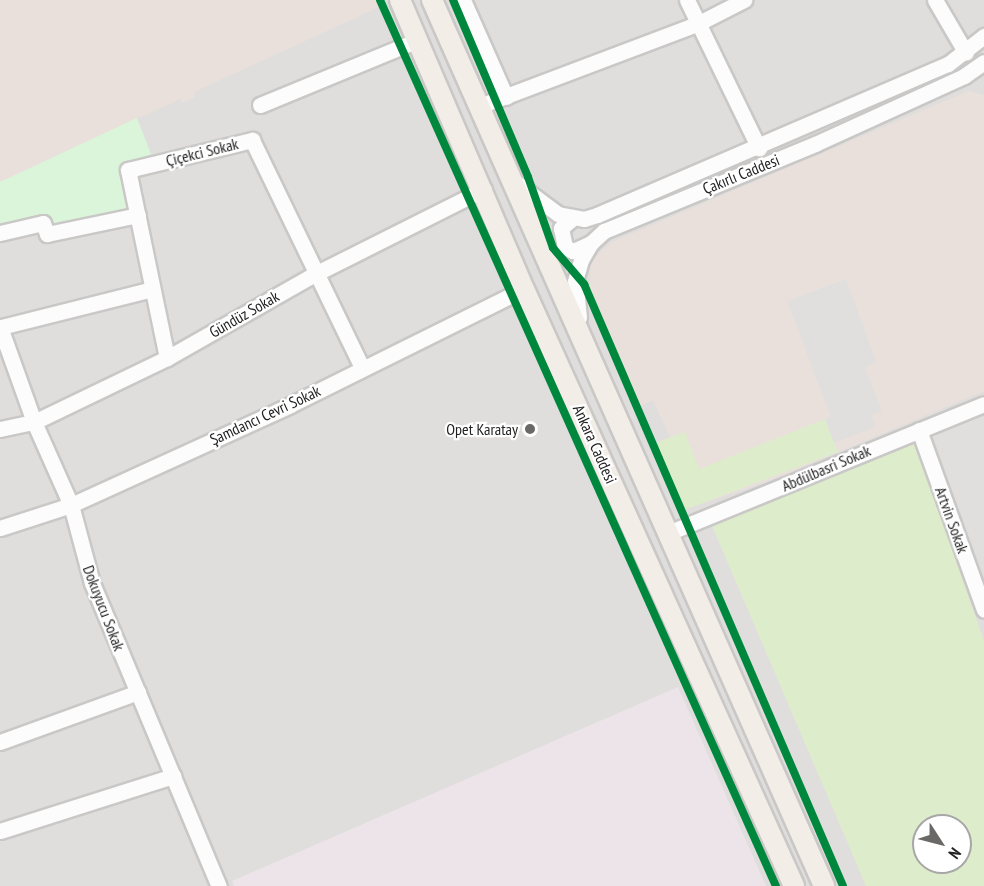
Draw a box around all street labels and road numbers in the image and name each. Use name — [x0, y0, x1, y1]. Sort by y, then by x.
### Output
street label: Çiçekci Sokak — [164, 134, 240, 170]
street label: Çakırlı Caddesi — [700, 150, 782, 198]
street label: Gündüz Sokak — [206, 286, 282, 342]
street label: Şamdancı Cevri Sokak — [207, 381, 323, 449]
street label: Ankara Caddesi — [569, 402, 621, 486]
street label: Abdülbasri Sokak — [779, 441, 873, 495]
street label: Artvin Sokak — [931, 484, 973, 556]
street label: Dokuyucu Sokak — [79, 563, 129, 653]

